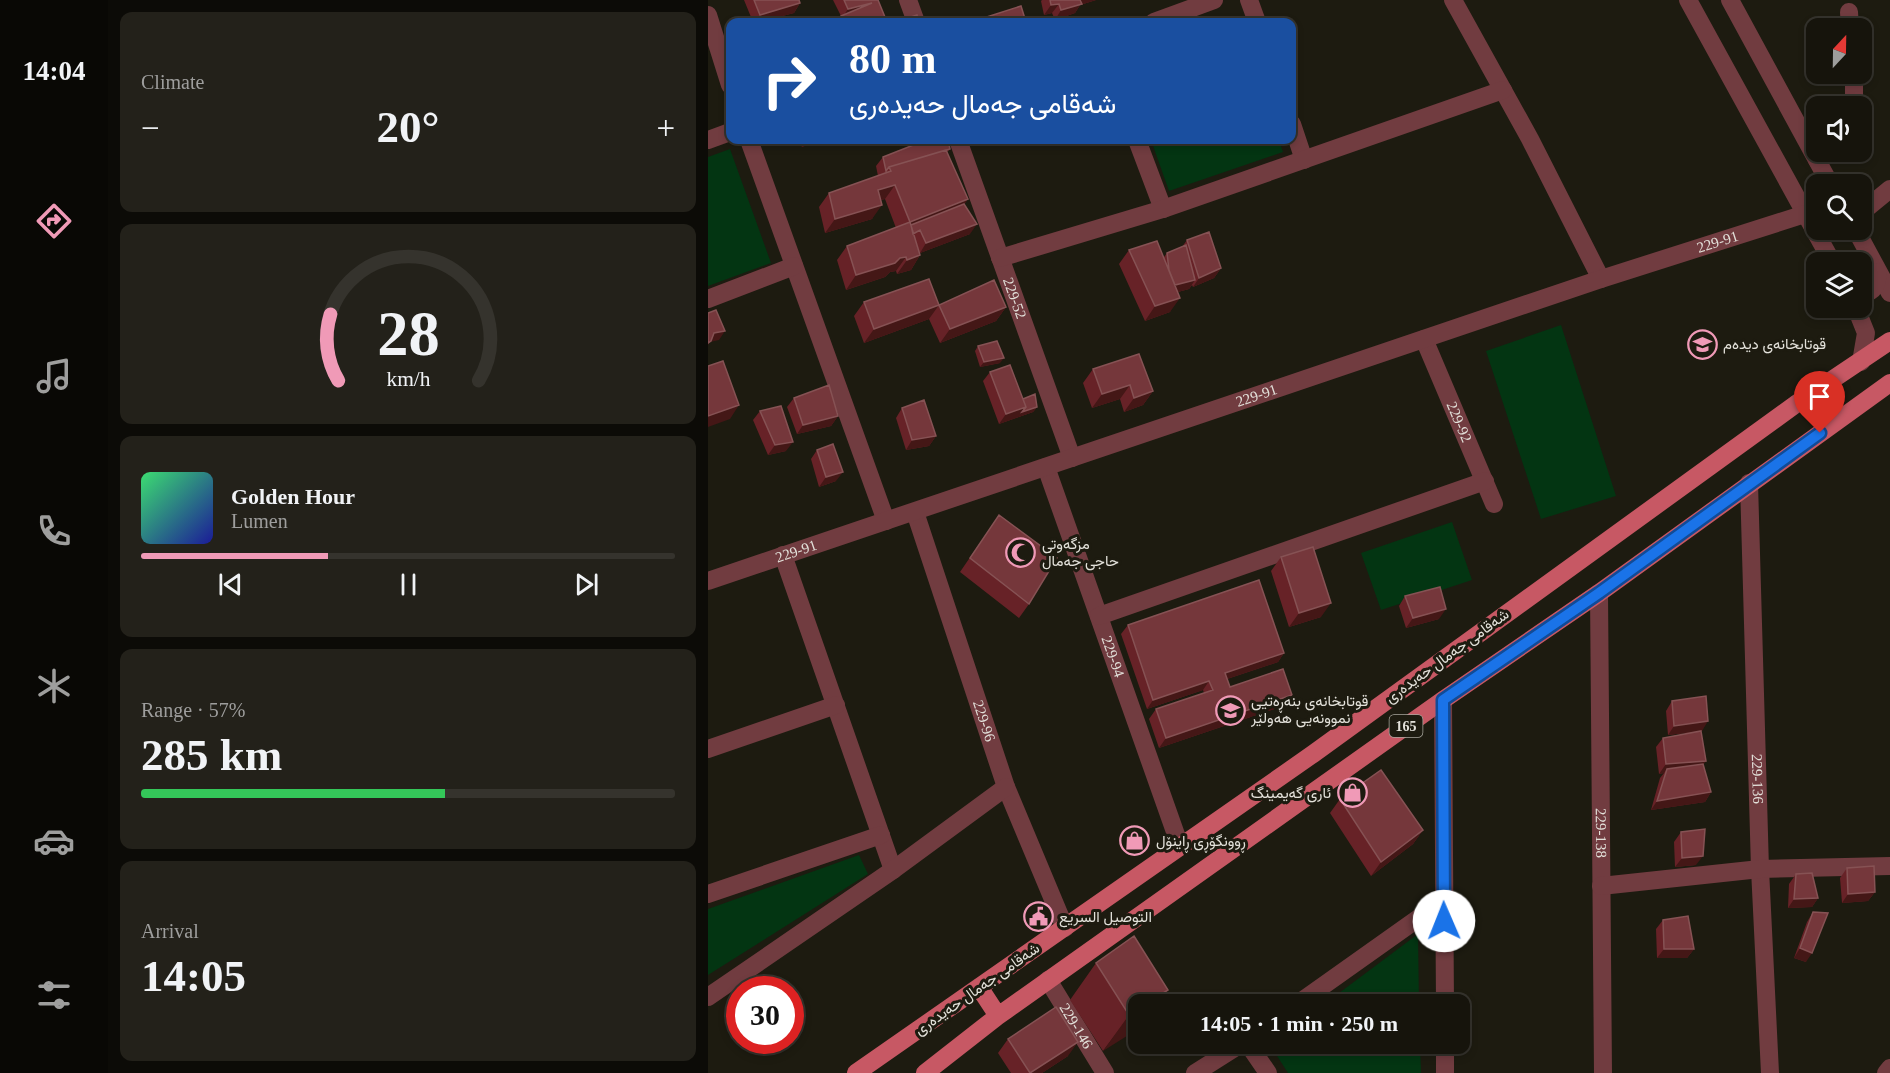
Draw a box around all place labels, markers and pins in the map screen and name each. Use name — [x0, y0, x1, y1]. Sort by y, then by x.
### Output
school or university icon: قوتابخانەی دیدەم — [1686, 328, 1718, 360]
place label: قوتابخانەی دیدەم — [1723, 336, 1826, 354]
pin — [1794, 371, 1845, 433]
place label: مزگەوتی حاجی جەمال — [1042, 536, 1119, 571]
mosque icon: مزگەوتی حاجی جەمال — [1005, 537, 1037, 569]
place label: قوتابخانەی بنەڕەتیی نموونەیی هەولێر — [1250, 693, 1369, 728]
school or university icon: قوتابخانەی بنەڕەتیی نموونەیی هەولێر — [1214, 694, 1246, 726]
shop icon: ئاری گەیمینگ — [1336, 777, 1368, 809]
place label: ئاری گەیمینگ — [1251, 785, 1331, 803]
shop icon: ڕوونگۆڕی ڕاینۆل — [1119, 825, 1151, 857]
place label: ڕوونگۆڕی ڕاینۆل — [1156, 833, 1246, 853]
public building icon: التوصيل السريع — [1022, 901, 1054, 933]
place label: التوصيل السريع — [1059, 909, 1152, 928]

